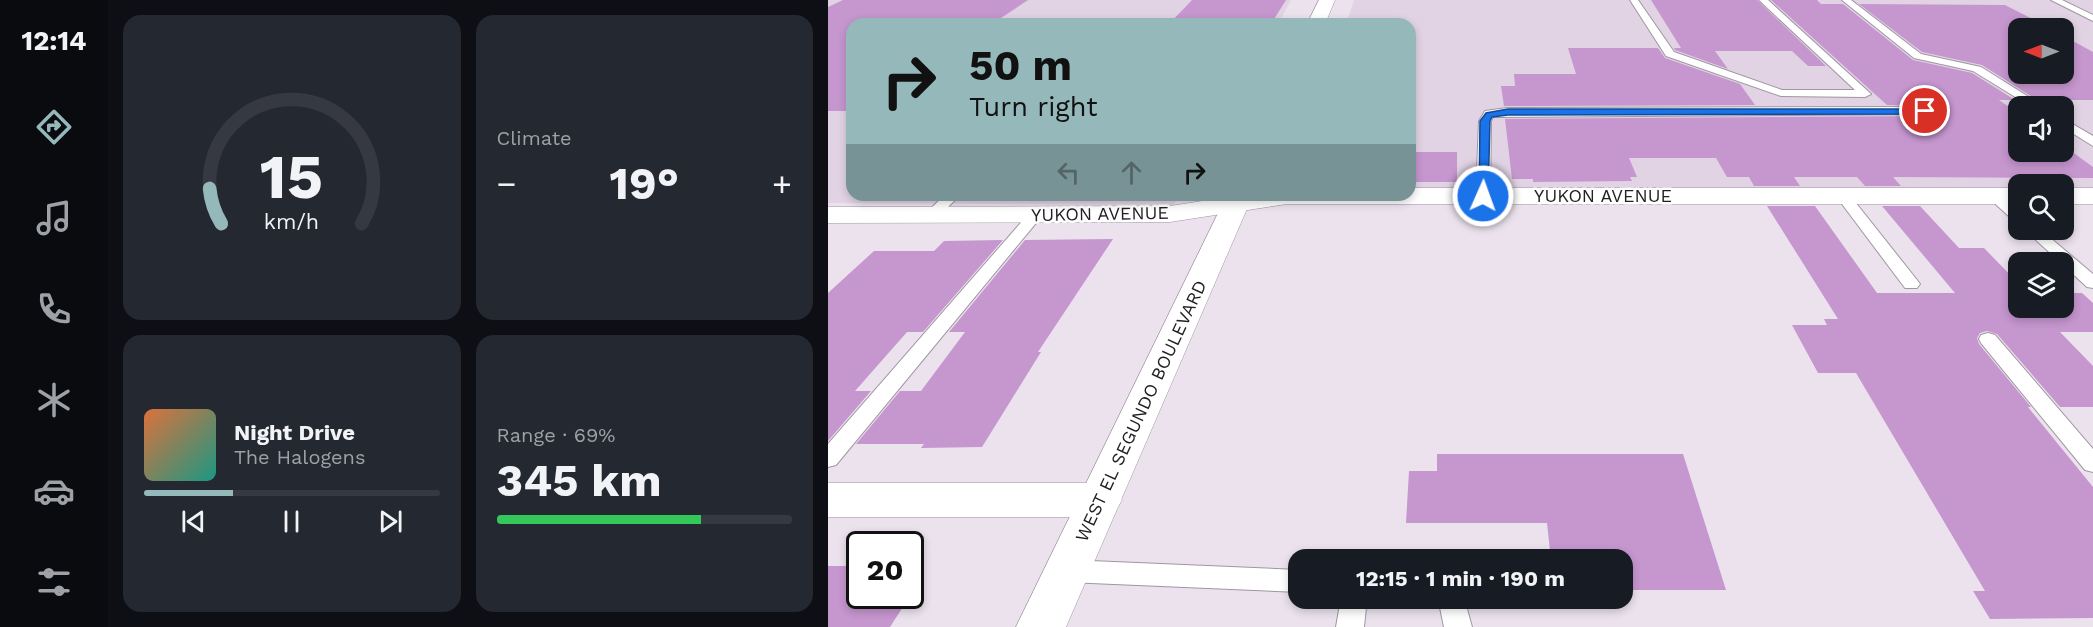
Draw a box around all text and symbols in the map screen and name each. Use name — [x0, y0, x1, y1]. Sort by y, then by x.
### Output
north arrow — [2008, 18, 2074, 84]
map controls — [2008, 18, 2074, 318]
text: 12:14 — [22, 25, 86, 57]
text: 50 m — [969, 41, 1072, 90]
icon: right — [870, 42, 948, 120]
pin — [1899, 85, 1950, 136]
text: Turn right — [969, 91, 1098, 123]
icon: arrive — [1908, 94, 1941, 127]
button: sound — [2008, 96, 2074, 162]
icon: directions — [33, 106, 75, 148]
text: Climate — [497, 126, 572, 150]
text: 15 — [260, 140, 323, 213]
icon: left — [1052, 156, 1085, 189]
icon: ahead — [1115, 156, 1148, 189]
icon: right — [1178, 156, 1211, 189]
text: 19° — [610, 157, 679, 210]
text: − — [497, 164, 516, 203]
text: + — [772, 164, 792, 203]
position arrow — [1451, 164, 1515, 228]
button: search — [2008, 174, 2074, 240]
street label: YUKON AVENUE — [1534, 185, 1672, 206]
icon: music — [33, 197, 75, 239]
street label: YUKON AVENUE — [1031, 202, 1169, 225]
text: km/h — [264, 210, 319, 235]
button: layers — [2008, 252, 2074, 318]
street label: WEST EL SEGUNDO BOULEVARD — [1071, 277, 1211, 545]
icon: phone — [33, 288, 75, 330]
icon: climate — [33, 379, 75, 421]
text: Night Drive — [234, 420, 355, 445]
text: Range · 69% — [497, 423, 615, 447]
text: The Halogens — [234, 445, 366, 469]
text: 345 km — [497, 454, 662, 507]
icon: car — [33, 470, 75, 512]
icon: previous — [177, 505, 210, 538]
icon: pause — [275, 505, 308, 538]
icon: next — [374, 505, 407, 538]
speed limit sign: 20 — [846, 531, 924, 609]
icon: filters — [33, 561, 75, 603]
text: 12:15 · 1 min · 190 m — [1356, 566, 1565, 591]

